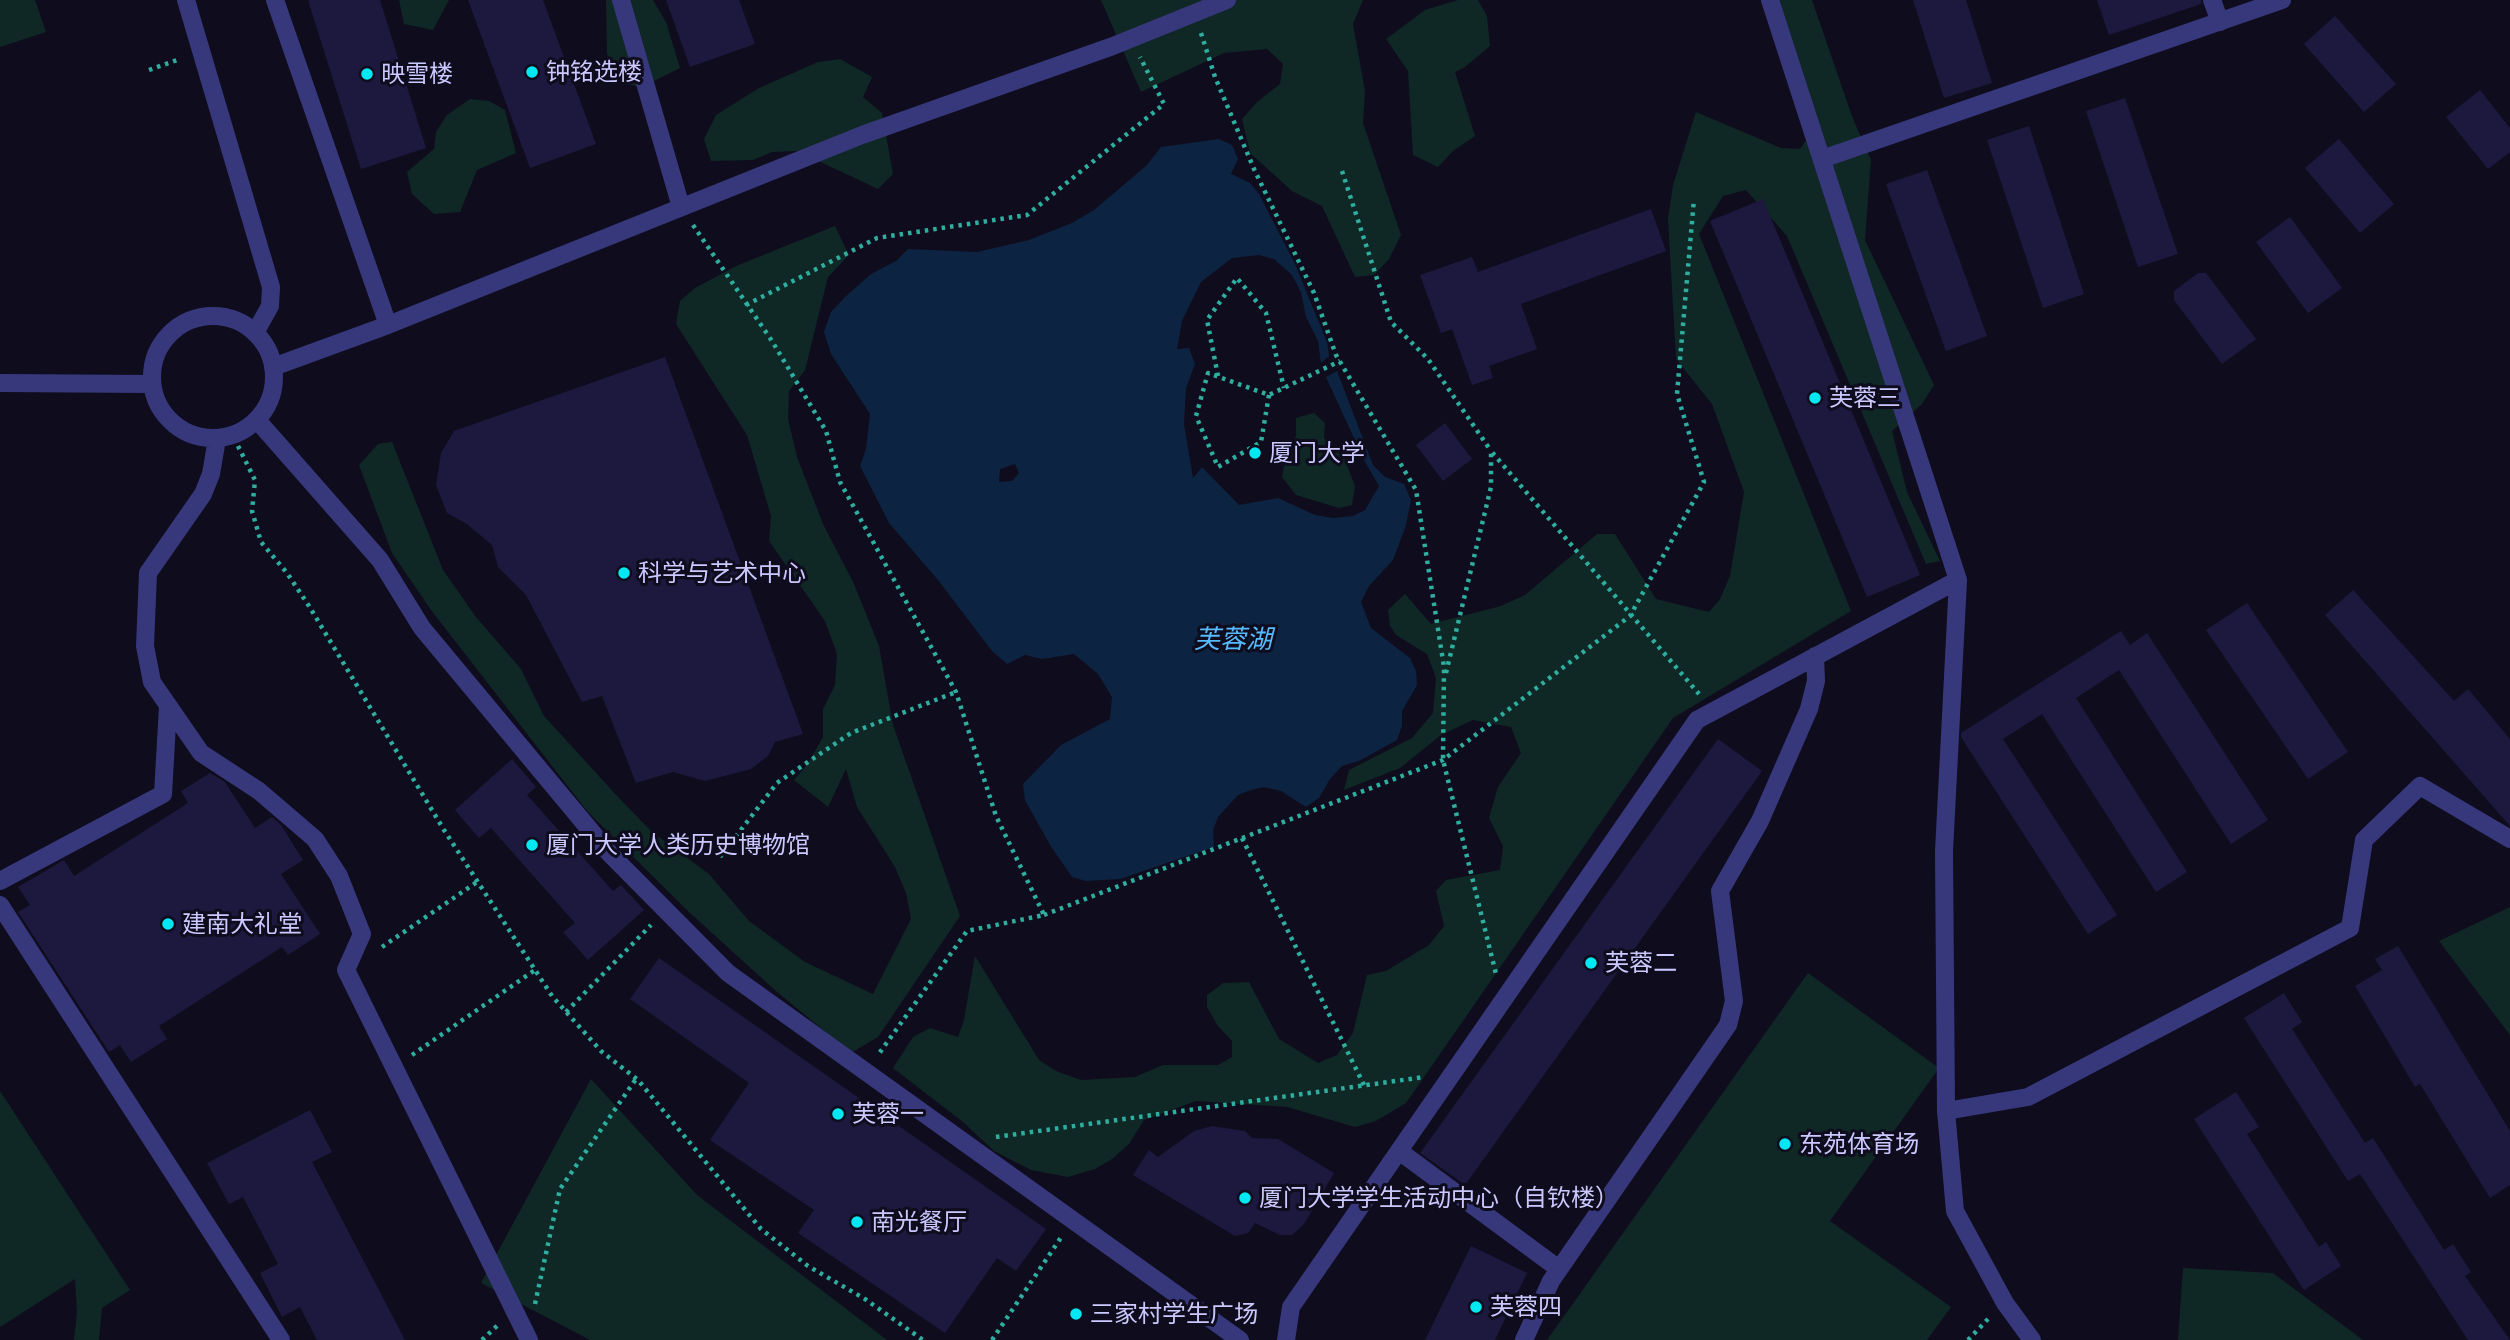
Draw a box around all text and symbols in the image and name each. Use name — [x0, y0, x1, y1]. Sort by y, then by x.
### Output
place label: 钟铭选楼 — [546, 58, 642, 86]
place label: 映雪楼 — [381, 60, 453, 88]
marker: 钟铭选楼 — [524, 64, 540, 80]
marker: 映雪楼 — [359, 66, 375, 82]
place label: 芙蓉三 — [1829, 384, 1901, 412]
marker: 芙蓉三 — [1807, 390, 1823, 406]
place label: 厦门大学 — [1269, 439, 1365, 467]
marker: 厦门大学 — [1247, 445, 1263, 461]
place label: 科学与艺术中心 — [638, 559, 806, 587]
marker: 科学与艺术中心 — [616, 565, 632, 581]
water label: 芙蓉湖 — [1194, 624, 1272, 656]
place label: 厦门大学人类历史博物馆 — [546, 831, 810, 859]
marker: 厦门大学人类历史博物馆 — [524, 837, 540, 853]
place label: 建南大礼堂 — [182, 910, 302, 938]
marker: 建南大礼堂 — [160, 916, 176, 932]
place label: 芙蓉二 — [1605, 949, 1677, 977]
marker: 芙蓉二 — [1583, 955, 1599, 971]
place label: 芙蓉一 — [852, 1100, 924, 1128]
marker: 芙蓉一 — [830, 1106, 846, 1122]
place label: 东苑体育场 — [1799, 1130, 1919, 1158]
marker: 东苑体育场 — [1777, 1136, 1793, 1152]
place label: 厦门大学学生活动中心（自钦楼） — [1259, 1184, 1619, 1212]
marker: 厦门大学学生活动中心（自钦楼） — [1237, 1190, 1253, 1206]
place label: 南光餐厅 — [871, 1208, 967, 1236]
marker: 南光餐厅 — [849, 1214, 865, 1230]
place label: 芙蓉四 — [1490, 1293, 1562, 1321]
marker: 芙蓉四 — [1468, 1299, 1484, 1315]
place label: 三家村学生广场 — [1090, 1300, 1258, 1328]
marker: 三家村学生广场 — [1068, 1306, 1084, 1322]

